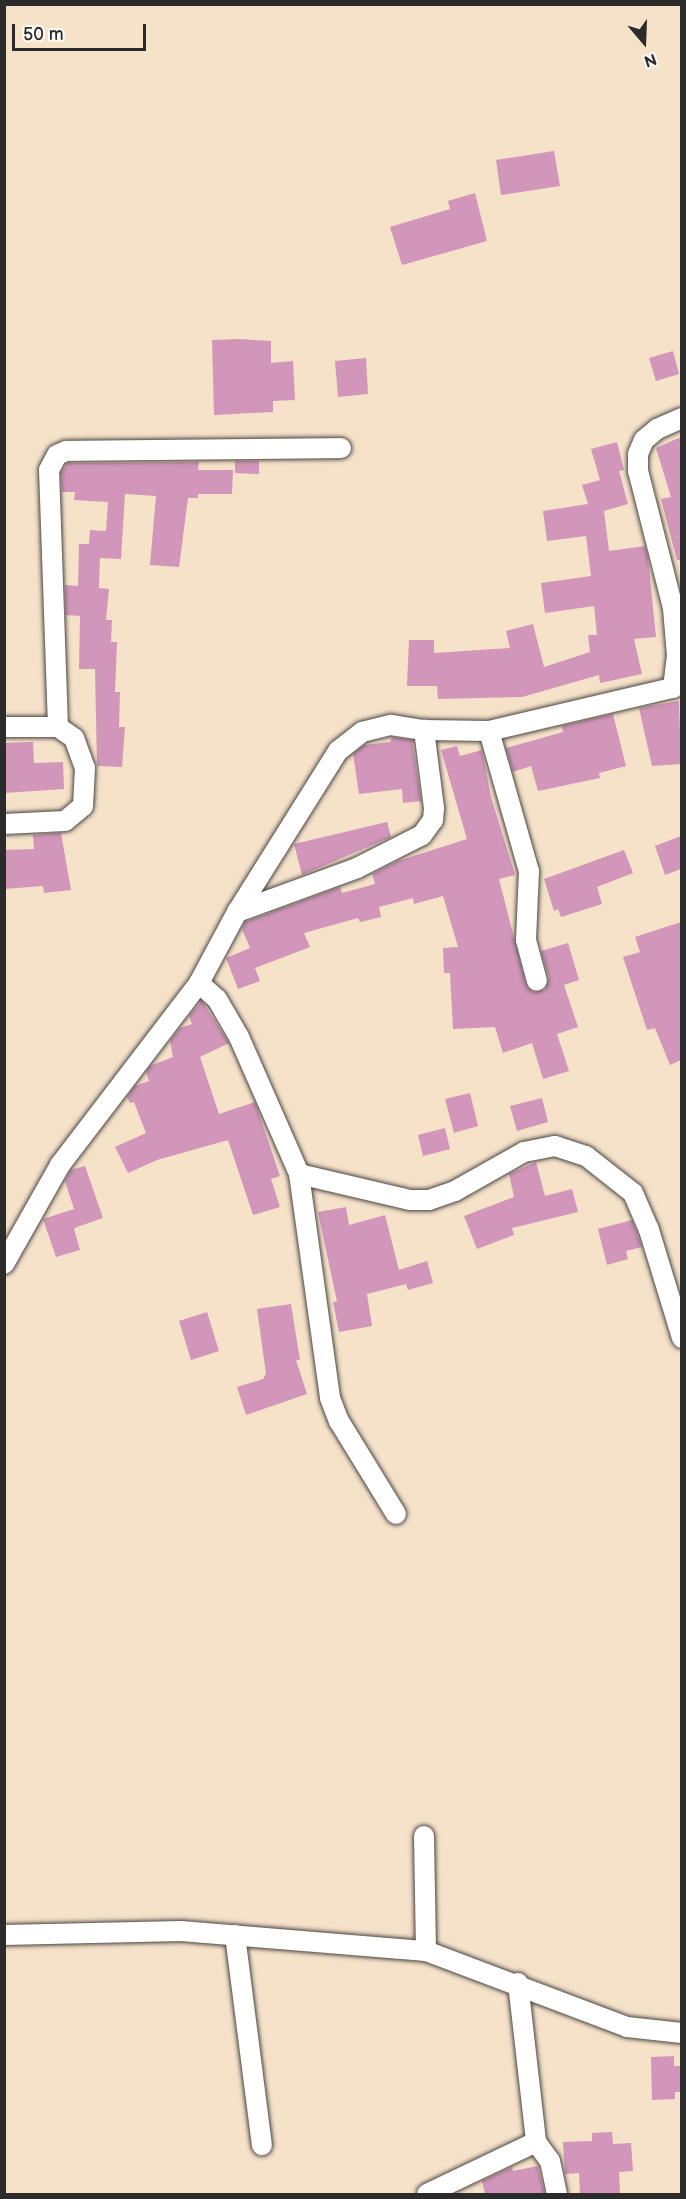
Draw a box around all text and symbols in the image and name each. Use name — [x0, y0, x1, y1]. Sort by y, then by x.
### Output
scale bar — [15, 12, 148, 50]
north arrow — [614, 12, 674, 72]
text: 50 m — [23, 24, 64, 45]
text: N — [641, 49, 659, 70]

